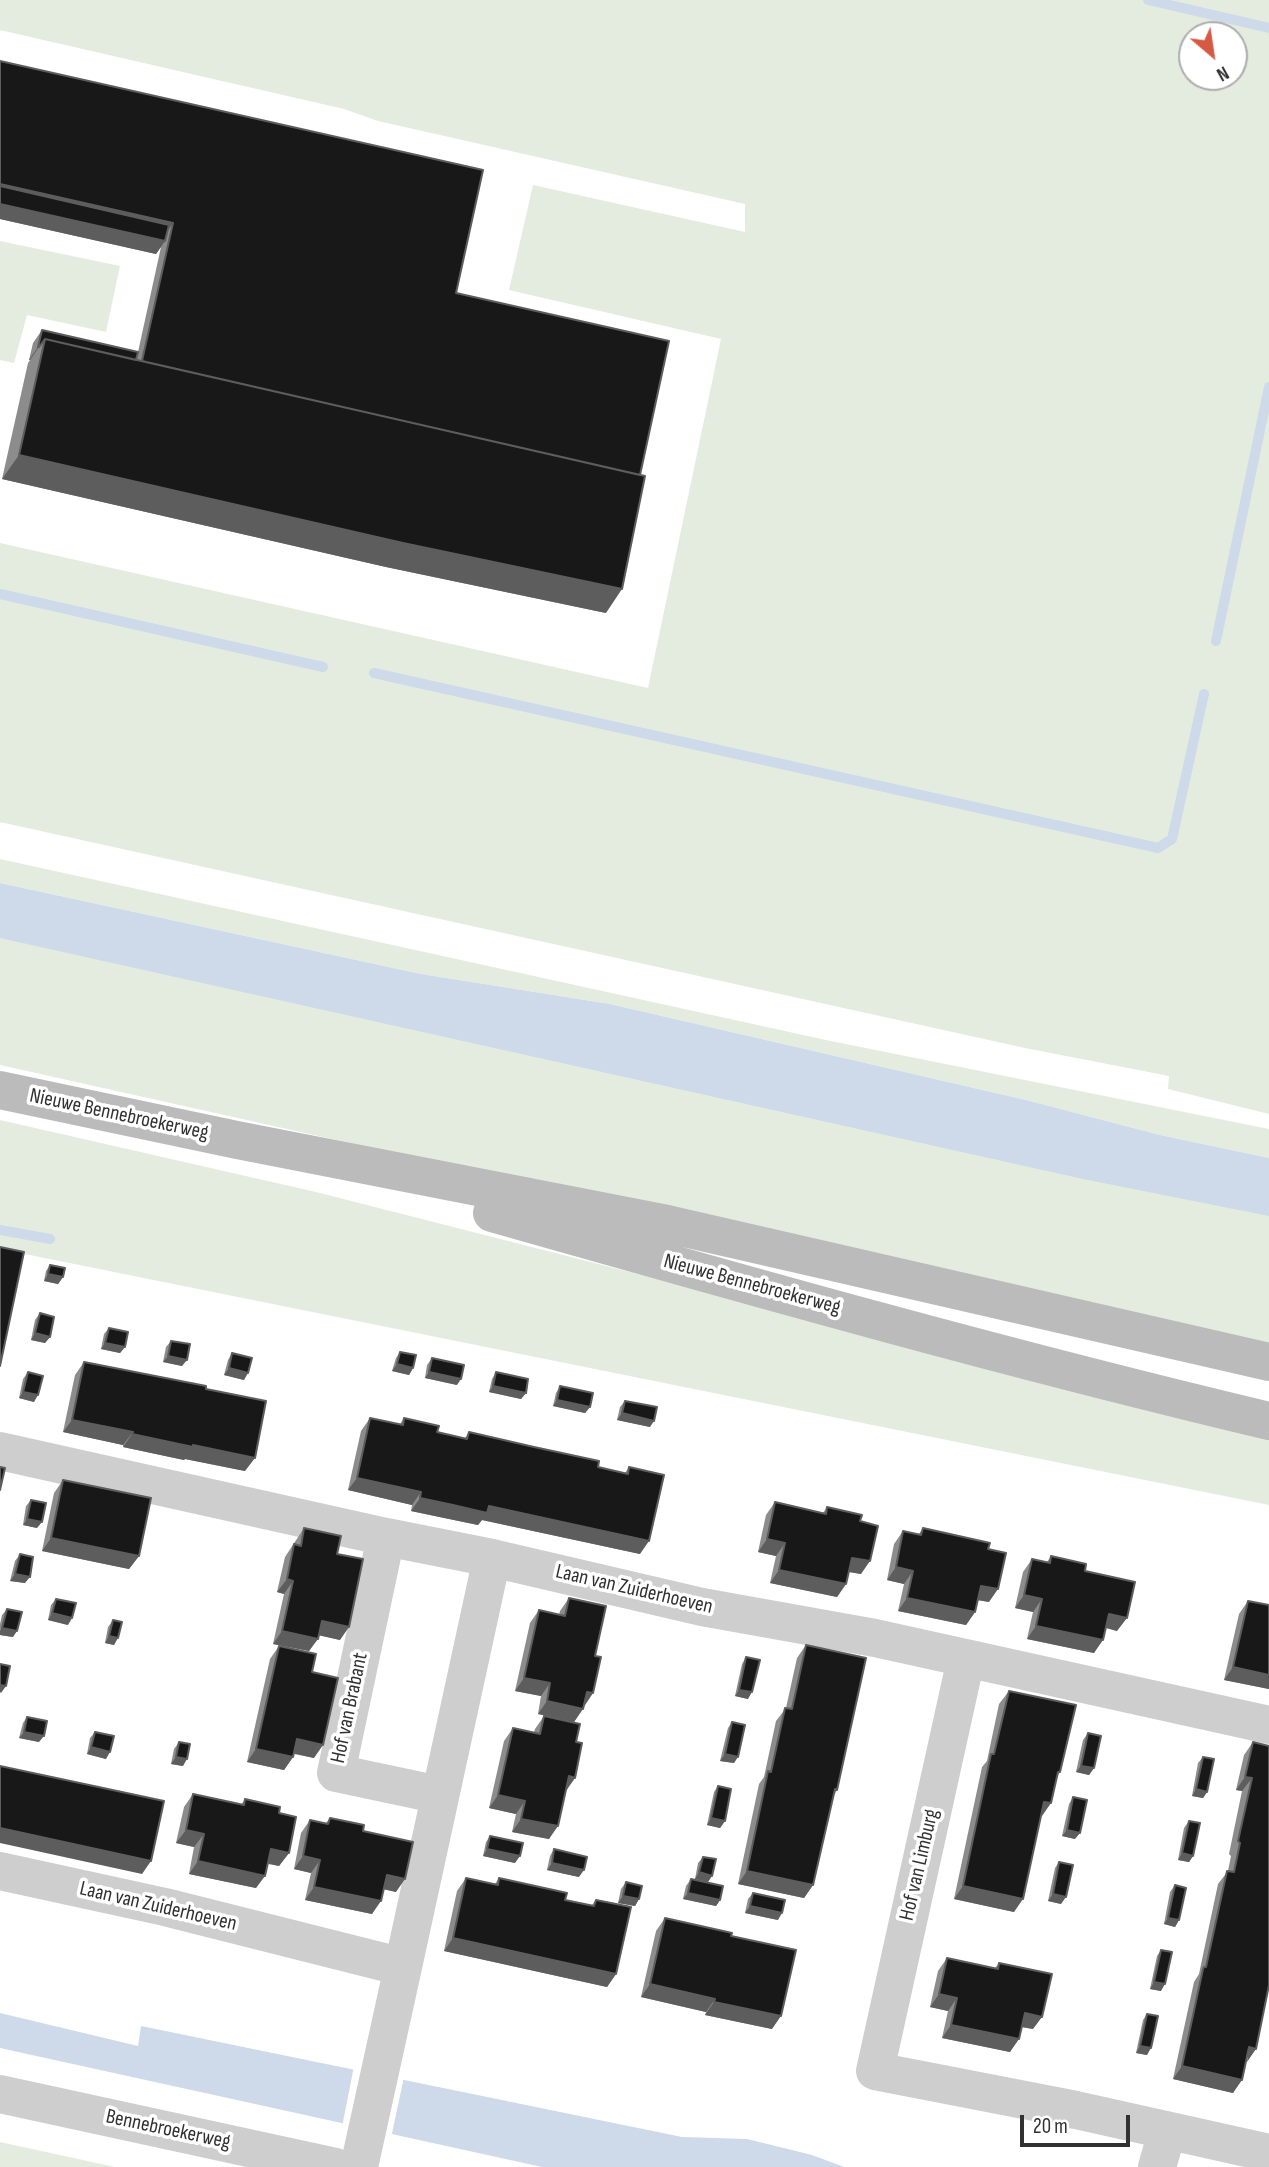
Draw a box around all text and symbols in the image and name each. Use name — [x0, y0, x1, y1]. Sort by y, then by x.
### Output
north arrow — [1178, 21, 1248, 91]
text: N — [1212, 61, 1232, 86]
street label: Nieuwe Bennebroekerweg — [27, 1084, 211, 1146]
street label: Nieuwe Bennebroekerweg — [661, 1249, 843, 1321]
street label: Laan van Zuiderhoeven — [553, 1560, 715, 1620]
street label: Hof van Brabant — [326, 1650, 374, 1766]
street label: Hof van Limburg — [895, 1807, 945, 1923]
street label: Laan van Zuiderhoeven — [77, 1877, 239, 1937]
scale bar — [1024, 2100, 1134, 2144]
street label: Bennebroekerweg — [103, 2104, 233, 2156]
text: 20 m — [1033, 2114, 1068, 2139]

